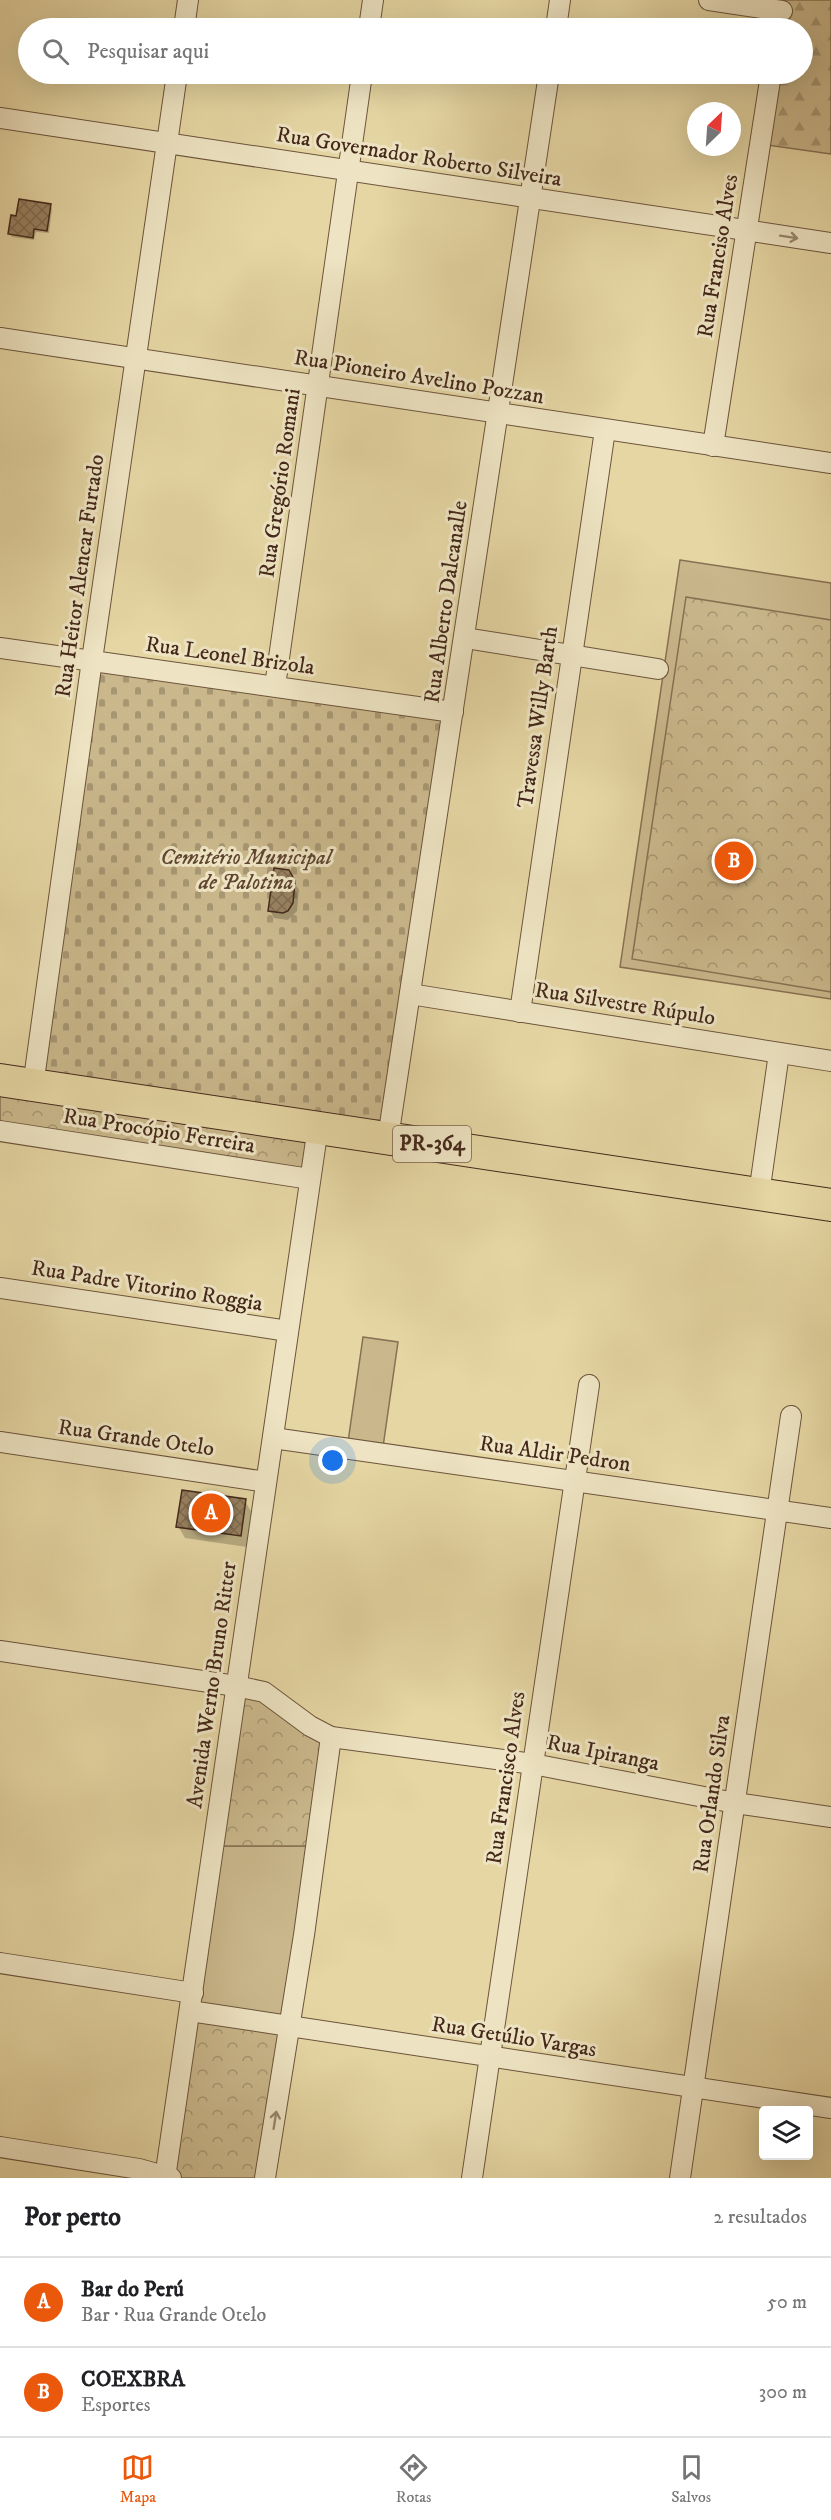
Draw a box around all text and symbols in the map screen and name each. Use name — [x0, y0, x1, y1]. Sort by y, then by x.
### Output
search box — [18, 18, 813, 84]
icon: search — [39, 35, 72, 68]
text: Pesquisar aqui — [87, 38, 209, 65]
north arrow — [687, 102, 741, 156]
street label: Rua Governador Roberto Silveira — [274, 121, 564, 193]
street label: Rua Franciso Alves — [692, 172, 744, 340]
one-way arrow — [778, 232, 798, 243]
street label: Rua Pioneiro Avelino Pozzan — [292, 344, 546, 410]
street label: Rua Gregório Romani — [253, 387, 307, 579]
street label: Rua Heitor Alencar Furtado — [50, 453, 110, 699]
street label: Rua Alberto Dalcanalle — [418, 499, 474, 705]
street label: Travessa Willy Barth — [512, 624, 564, 810]
street label: Rua Leonel Brizola — [144, 631, 317, 681]
pin: B — [714, 838, 754, 884]
park label: Cemitério Municipal de Palotina — [160, 844, 334, 896]
street label: Rua Silvestre Rúpulo — [533, 976, 717, 1032]
street label: Rua Procópio Ferreira — [61, 1102, 258, 1160]
road number: PR-364 — [393, 1126, 471, 1162]
street label: Rua Padre Vitorino Roggia — [29, 1254, 265, 1318]
street label: Rua Grande Otelo — [56, 1414, 216, 1462]
street label: Rua Aldir Pedron — [478, 1430, 633, 1478]
your location — [318, 1446, 347, 1475]
pin: A — [192, 1490, 230, 1536]
street label: Avenida Werno Bruno Ritter — [181, 1559, 243, 1810]
street label: Rua Francisco Alves — [480, 1690, 532, 1866]
street label: Rua Orlando Silva — [688, 1713, 737, 1875]
street label: Rua Ipiranga — [544, 1729, 662, 1777]
street label: Rua Getúlio Vargas — [430, 2011, 598, 2063]
map controls — [759, 2106, 813, 2160]
button: layers — [759, 2106, 813, 2160]
one-way arrow — [269, 2111, 280, 2131]
text: Por perto — [24, 2201, 121, 2234]
text: 2 resultados — [714, 2205, 807, 2230]
text: Bar do Perú — [81, 2276, 184, 2303]
text: A — [37, 2290, 50, 2315]
text: 50 m — [767, 2290, 807, 2315]
text: Bar · Rua Grande Otelo — [81, 2303, 266, 2328]
text: COEXBRA — [81, 2366, 185, 2393]
text: B — [37, 2380, 50, 2405]
text: 300 m — [759, 2380, 807, 2405]
text: Esportes — [81, 2393, 150, 2418]
tab: Mapa — [120, 2451, 156, 2507]
tab: Rotas — [396, 2451, 431, 2507]
tab: Salvos — [671, 2451, 711, 2507]

